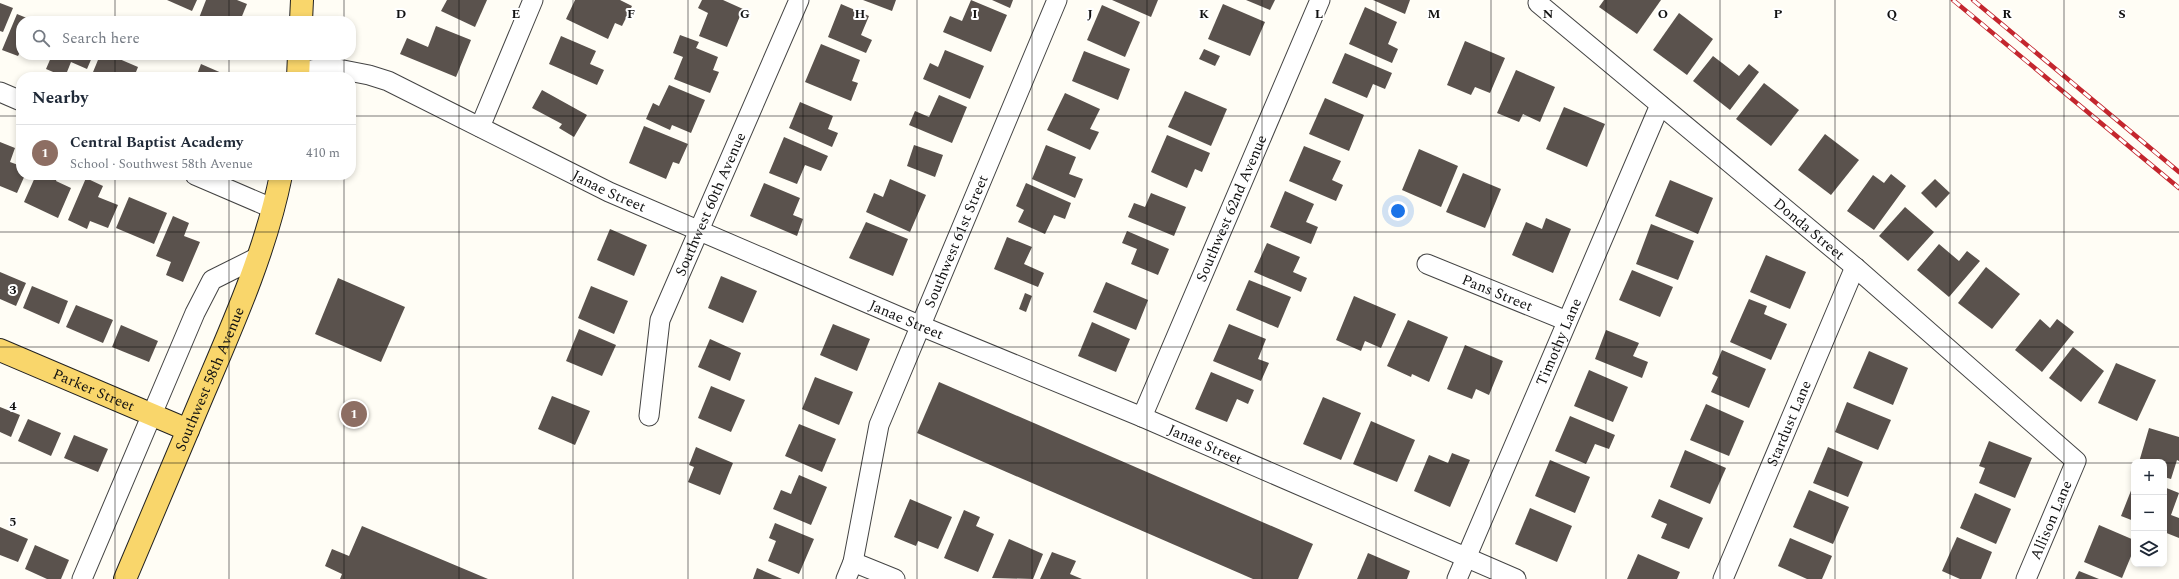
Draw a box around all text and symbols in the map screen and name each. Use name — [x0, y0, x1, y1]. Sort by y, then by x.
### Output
text: D — [396, 4, 406, 24]
text: E — [512, 4, 521, 24]
text: F — [627, 4, 635, 24]
text: G — [740, 4, 750, 24]
text: H — [855, 4, 866, 24]
text: I — [972, 4, 978, 24]
text: J — [1087, 4, 1093, 24]
text: K — [1199, 4, 1209, 24]
text: L — [1315, 4, 1323, 24]
text: M — [1428, 4, 1441, 24]
text: N — [1543, 4, 1554, 24]
text: O — [1658, 4, 1668, 24]
text: P — [1774, 4, 1783, 24]
text: Q — [1887, 4, 1898, 24]
text: R — [2002, 4, 2012, 24]
text: S — [2118, 4, 2126, 24]
search box — [16, 16, 356, 60]
icon: search — [30, 27, 52, 49]
text: Search here — [62, 27, 140, 50]
text: Nearby — [32, 85, 88, 111]
street label: Southwest 60th Avenue — [669, 129, 752, 280]
text: Central Baptist Academy — [70, 131, 243, 154]
street label: Southwest 62nd Avenue — [1190, 131, 1273, 286]
text: 1 — [41, 143, 49, 163]
text: 410 m — [306, 143, 340, 163]
text: School · Southwest 58th Avenue — [70, 154, 253, 174]
street label: Janae Street — [568, 164, 649, 218]
street label: Southwest 61st Street — [918, 171, 995, 312]
street label: Donda Street — [1768, 192, 1850, 266]
your location — [1388, 201, 1408, 221]
street label: Pans Street — [1458, 268, 1536, 318]
text: 3 — [9, 280, 17, 300]
street label: Janae Street — [865, 294, 947, 346]
street label: Timothy Lane — [1530, 295, 1588, 390]
street label: Southwest 58th Avenue — [169, 304, 251, 455]
street label: Parker Street — [49, 363, 138, 418]
street label: Stardust Lane — [1761, 377, 1818, 470]
text: 4 — [9, 396, 17, 416]
pin: 1 — [341, 399, 367, 429]
street label: Janae Street — [1164, 419, 1246, 471]
map controls — [2131, 459, 2167, 567]
button: + — [2131, 459, 2167, 495]
street label: Allison Lane — [2024, 477, 2079, 564]
button: − — [2131, 495, 2167, 531]
text: 5 — [9, 512, 17, 532]
button: layers — [2131, 531, 2167, 567]

